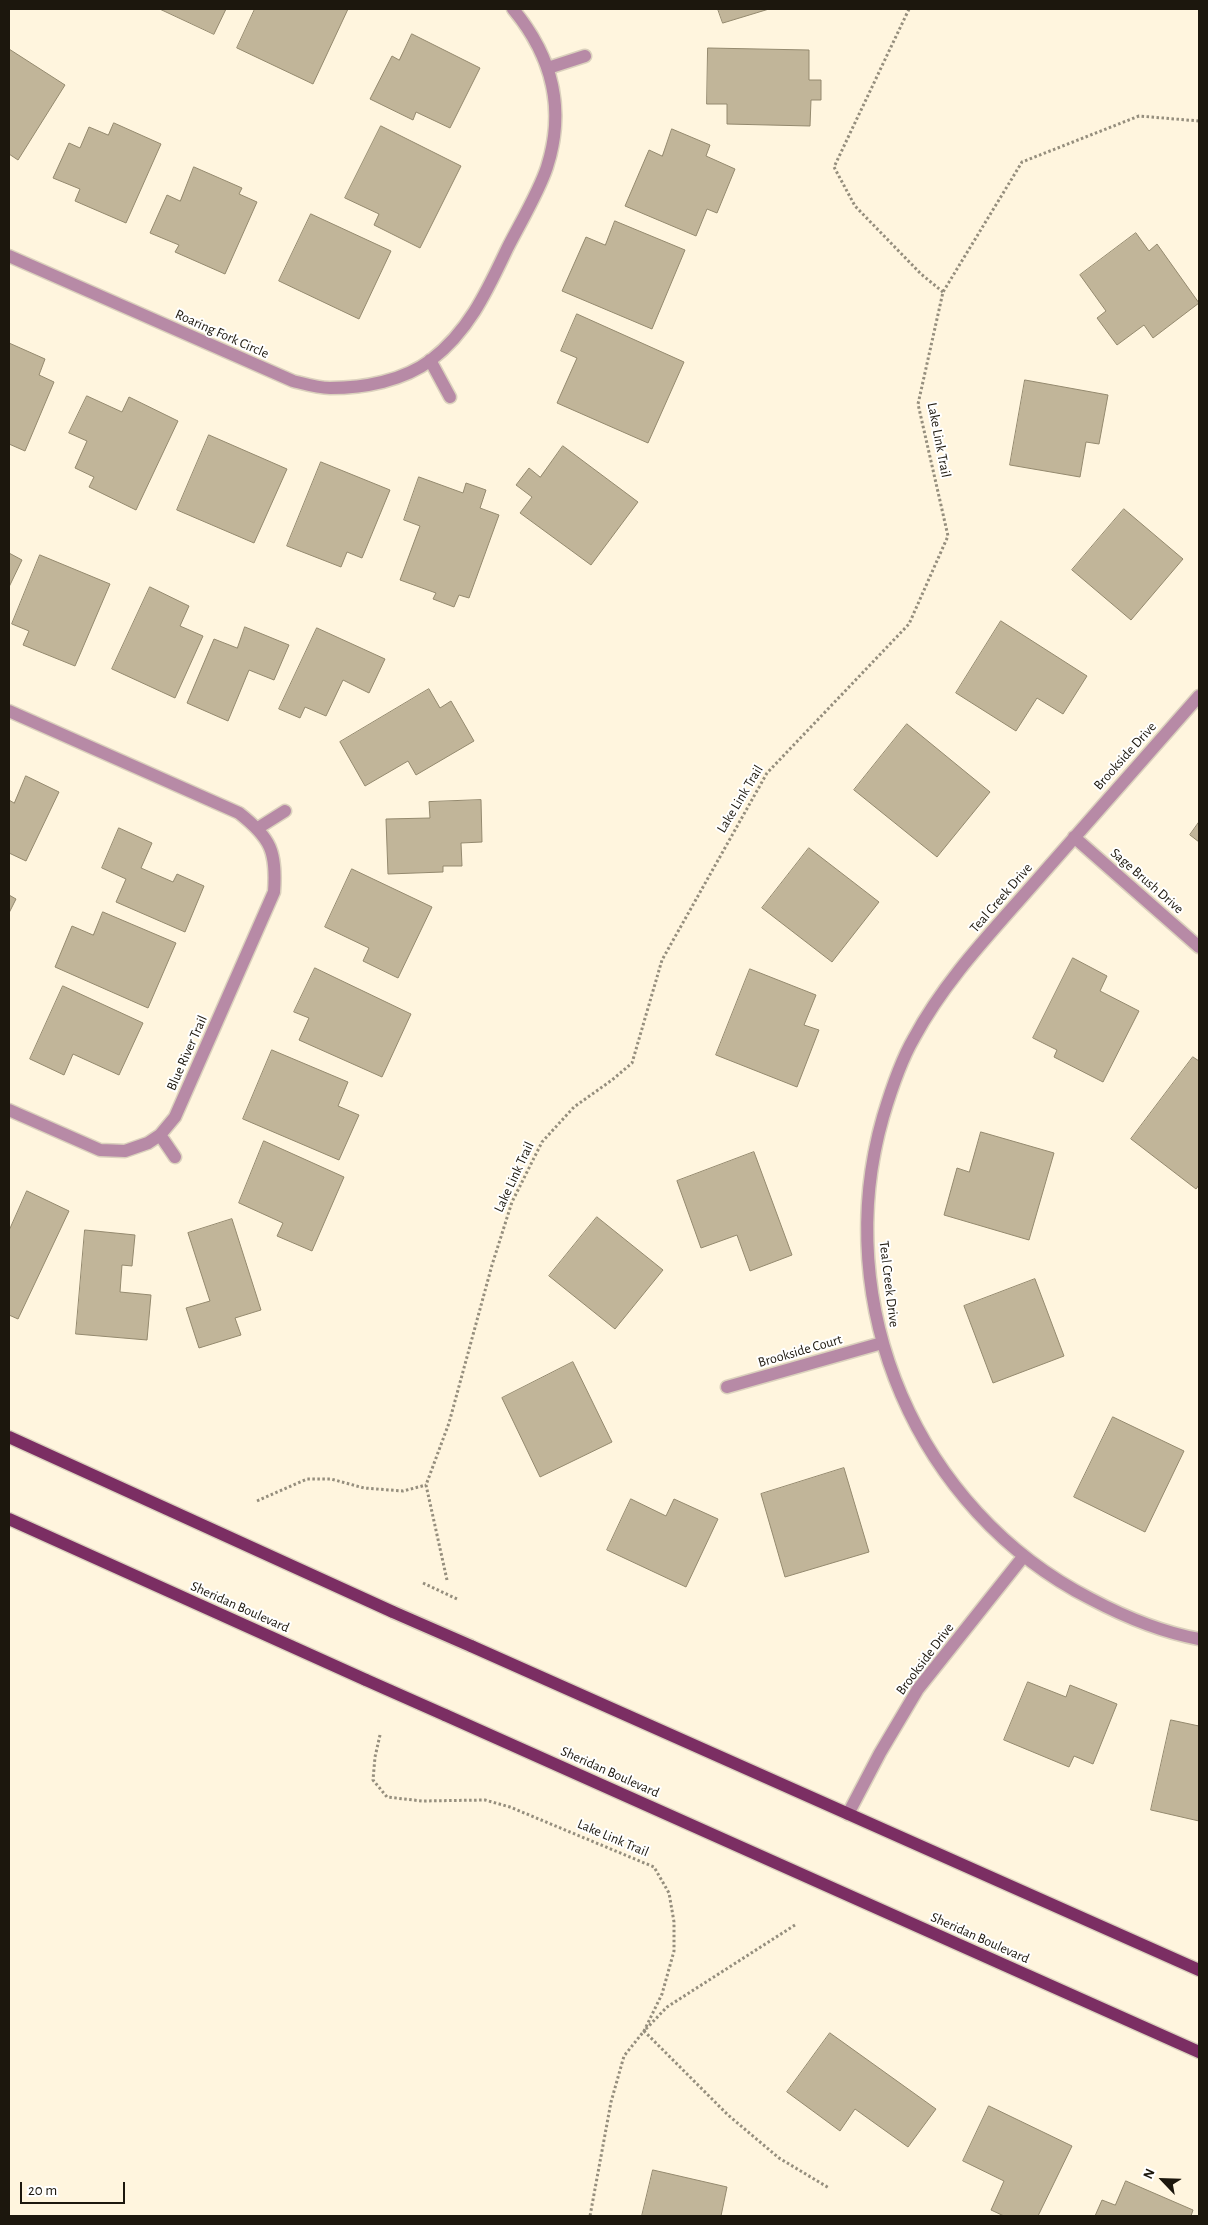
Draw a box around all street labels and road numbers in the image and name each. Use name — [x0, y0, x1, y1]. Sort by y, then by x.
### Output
street label: Roaring Fork Circle — [173, 306, 271, 362]
street label: Lake Link Trail — [924, 401, 954, 479]
street label: Brookside Drive — [1090, 719, 1160, 793]
street label: Lake Link Trail — [713, 762, 767, 836]
street label: Sage Brush Drive — [1107, 845, 1187, 917]
street label: Teal Creek Drive — [966, 860, 1036, 936]
street label: Blue River Trail — [163, 1013, 211, 1093]
street label: Lake Link Trail — [490, 1139, 538, 1215]
street label: Teal Creek Drive — [875, 1240, 903, 1328]
street label: Brookside Court — [756, 1331, 844, 1371]
street label: Sheridan Boulevard — [188, 1578, 292, 1636]
street label: Brookside Drive — [892, 1620, 958, 1698]
street label: Sheridan Boulevard — [558, 1743, 662, 1801]
street label: Lake Link Trail — [575, 1815, 651, 1861]
street label: Sheridan Boulevard — [928, 1909, 1032, 1967]

